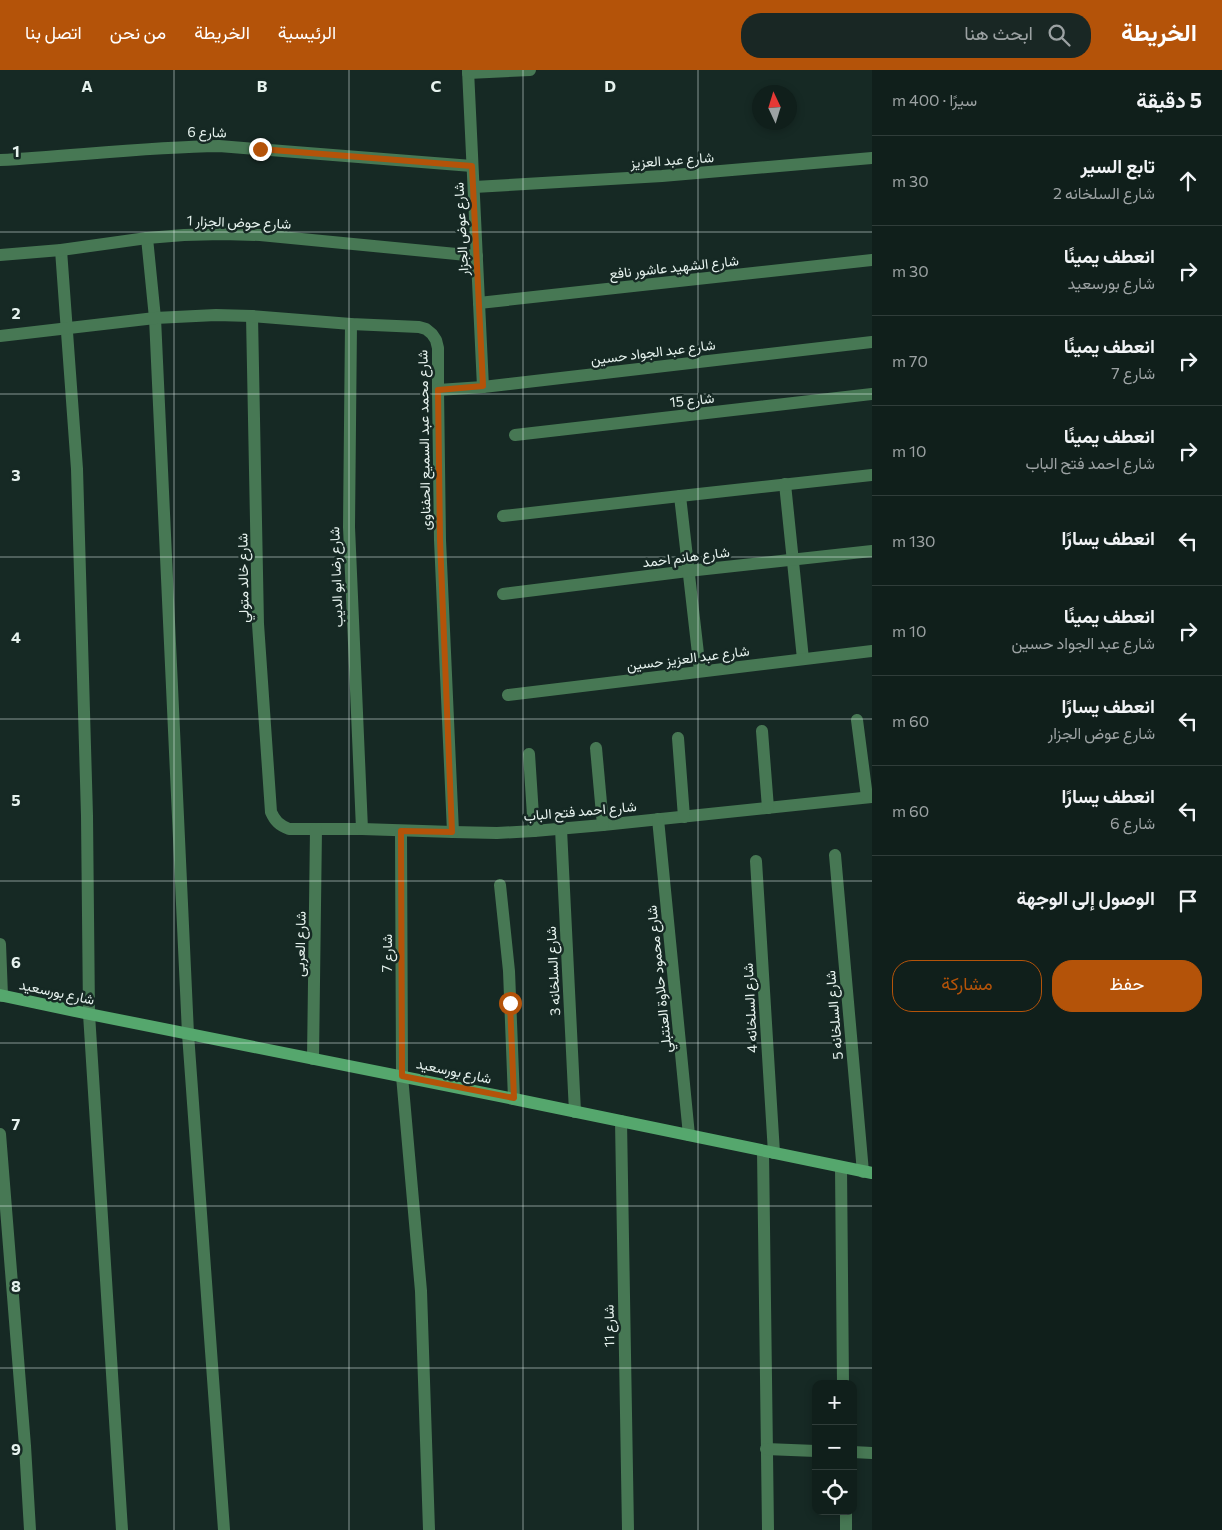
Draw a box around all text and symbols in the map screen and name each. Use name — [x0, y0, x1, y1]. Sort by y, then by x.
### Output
search box — [741, 13, 1091, 58]
text: الخريطة — [1121, 17, 1197, 46]
text: اتصل بنا — [25, 21, 82, 43]
text: من نحن — [110, 21, 166, 43]
text: الخريطة — [194, 21, 250, 43]
text: الرئيسية — [278, 21, 336, 43]
text: ابحث هنا — [964, 21, 1033, 44]
icon: search — [1045, 21, 1073, 49]
text: A — [81, 76, 93, 95]
text: B — [257, 76, 268, 95]
text: C — [431, 76, 442, 95]
text: D — [604, 76, 616, 95]
north arrow — [752, 85, 797, 130]
text: 5 دقيقة — [1136, 87, 1202, 112]
text: سيرًا · 400 m — [892, 90, 977, 109]
street label: شارع 6 — [187, 123, 227, 143]
route end — [249, 138, 272, 161]
text: 1 — [12, 141, 20, 160]
street label: شارع عبد العزيز — [628, 148, 715, 174]
text: تابع السير — [1081, 154, 1155, 177]
icon: ahead — [1174, 167, 1202, 195]
text: 30 m — [892, 171, 929, 190]
street label: شارع عوض الجزار — [450, 182, 474, 277]
text: شارع السلخانه 2 — [1053, 183, 1155, 202]
street label: شارع حوض الجزار 1 — [186, 211, 292, 235]
text: انعطف يمينًا — [1064, 244, 1155, 267]
street label: شارع الشهيد عاشور نافع — [608, 251, 740, 285]
icon: right — [1174, 257, 1202, 285]
text: 30 m — [892, 261, 929, 280]
text: شارع بورسعيد — [1068, 273, 1155, 292]
text: 2 — [11, 303, 21, 322]
text: انعطف يمينًا — [1064, 334, 1155, 357]
street label: شارع عبد الجواد حسين — [590, 335, 717, 371]
icon: right — [1174, 347, 1202, 375]
street label: شارع محمد عبد السميع الحفناوى — [413, 350, 437, 530]
text: 70 m — [892, 351, 928, 370]
text: شارع 7 — [1111, 363, 1155, 382]
street label: شارع 15 — [669, 389, 715, 413]
text: انعطف يمينًا — [1064, 424, 1155, 447]
icon: right — [1174, 437, 1202, 465]
text: 10 m — [892, 441, 926, 460]
text: شارع احمد فتح الباب — [1025, 453, 1155, 472]
text: 3 — [11, 465, 21, 484]
street label: شارع رضا ابو الديب — [325, 526, 349, 628]
text: انعطف يسارًا — [1061, 526, 1155, 549]
icon: left — [1174, 527, 1202, 555]
text: 130 m — [892, 531, 935, 550]
street label: شارع خالد متولي — [233, 533, 256, 623]
street label: شارع هانم احمد — [641, 543, 731, 573]
text: انعطف يمينًا — [1064, 604, 1155, 627]
icon: right — [1174, 617, 1202, 645]
text: 10 m — [892, 621, 926, 640]
text: 4 — [11, 627, 21, 646]
text: شارع عبد الجواد حسين — [1011, 633, 1155, 652]
street label: شارع عبد العزيز حسين — [626, 642, 751, 676]
text: انعطف يسارًا — [1061, 694, 1155, 717]
icon: left — [1174, 707, 1202, 735]
text: 60 m — [892, 711, 929, 730]
text: شارع عوض الجزار — [1048, 723, 1155, 742]
text: انعطف يسارًا — [1061, 784, 1155, 807]
text: 5 — [11, 790, 21, 809]
street label: شارع احمد فتح الباب — [523, 797, 637, 827]
icon: left — [1174, 797, 1202, 825]
text: 60 m — [892, 801, 929, 820]
text: شارع 6 — [1110, 813, 1155, 832]
text: الوصول إلى الوجهة — [1016, 886, 1155, 909]
icon: arrive — [1174, 887, 1202, 915]
street label: شارع محمود حلاوة العنتبلي — [642, 904, 679, 1054]
street label: شارع العربى — [290, 911, 312, 977]
street label: شارع السلخانه 3 — [542, 926, 566, 1016]
street label: شارع 7 — [378, 934, 398, 972]
text: 6 — [11, 952, 21, 971]
button: مشاركة — [892, 960, 1042, 1012]
button: حفظ — [1052, 960, 1202, 1012]
street label: شارع السلخانه 4 — [739, 963, 763, 1053]
street label: شارع السلخانه 5 — [821, 969, 849, 1060]
street label: شارع بورسعيد — [17, 975, 96, 1011]
route start — [499, 992, 522, 1015]
street label: شارع بورسعيد — [414, 1054, 493, 1090]
text: 7 — [12, 1114, 21, 1133]
text: 8 — [11, 1276, 21, 1295]
street label: شارع 11 — [600, 1304, 620, 1348]
map controls — [812, 1380, 857, 1515]
button: + — [812, 1380, 857, 1425]
button: − — [812, 1425, 857, 1470]
text: 9 — [11, 1439, 21, 1458]
button: locate — [812, 1470, 857, 1515]

